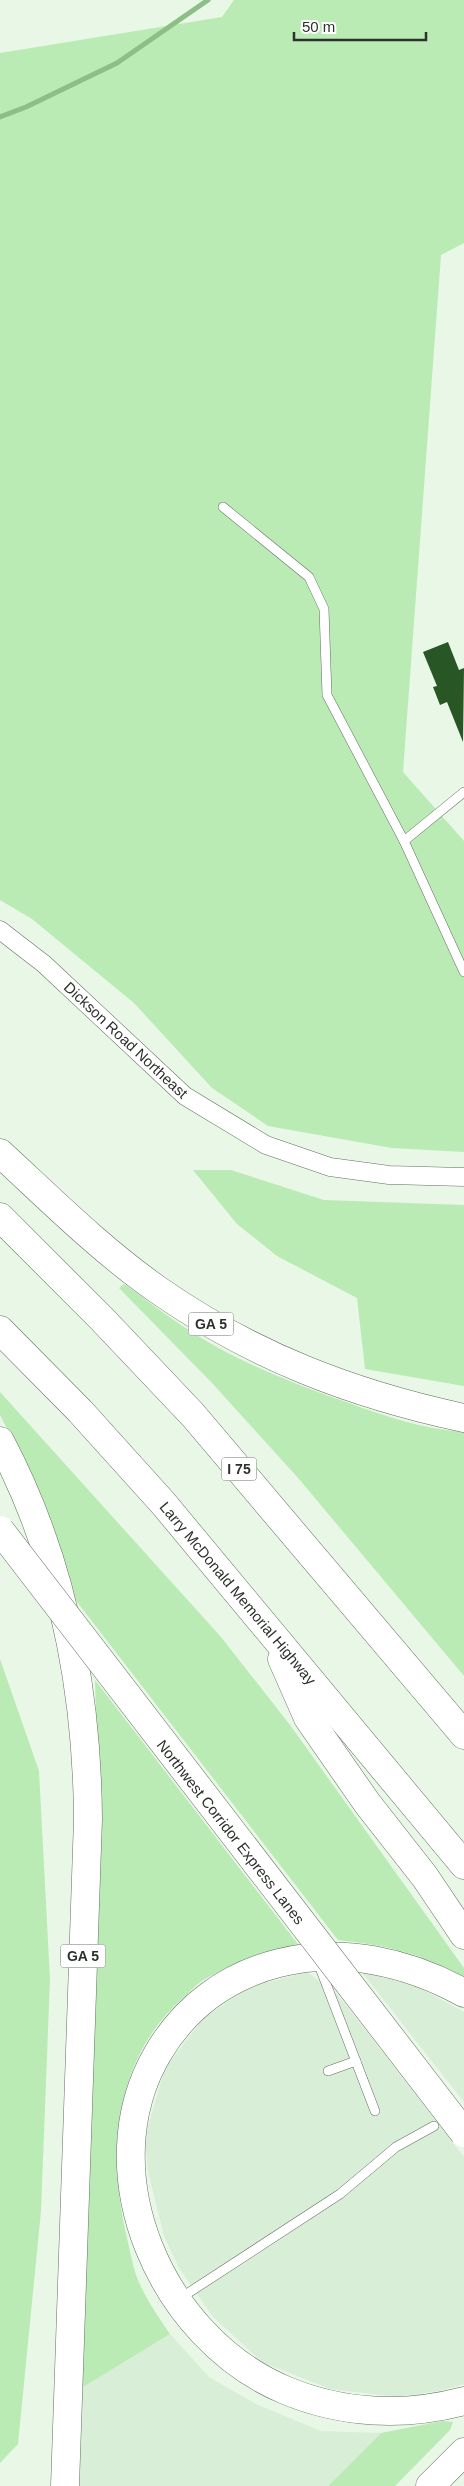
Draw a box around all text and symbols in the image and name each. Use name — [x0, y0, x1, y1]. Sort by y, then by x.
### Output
scale bar — [294, 10, 426, 42]
text: 50 m — [302, 18, 335, 35]
street label: Dickson Road Northeast — [61, 978, 192, 1102]
road number: GA 5 — [188, 1312, 234, 1336]
road number: I 75 — [222, 1458, 256, 1480]
street label: Larry McDonald Memorial Highway — [156, 1498, 320, 1688]
street label: Northwest Corridor Express Lanes — [154, 1736, 308, 1928]
road number: GA 5 — [61, 1944, 106, 1968]

